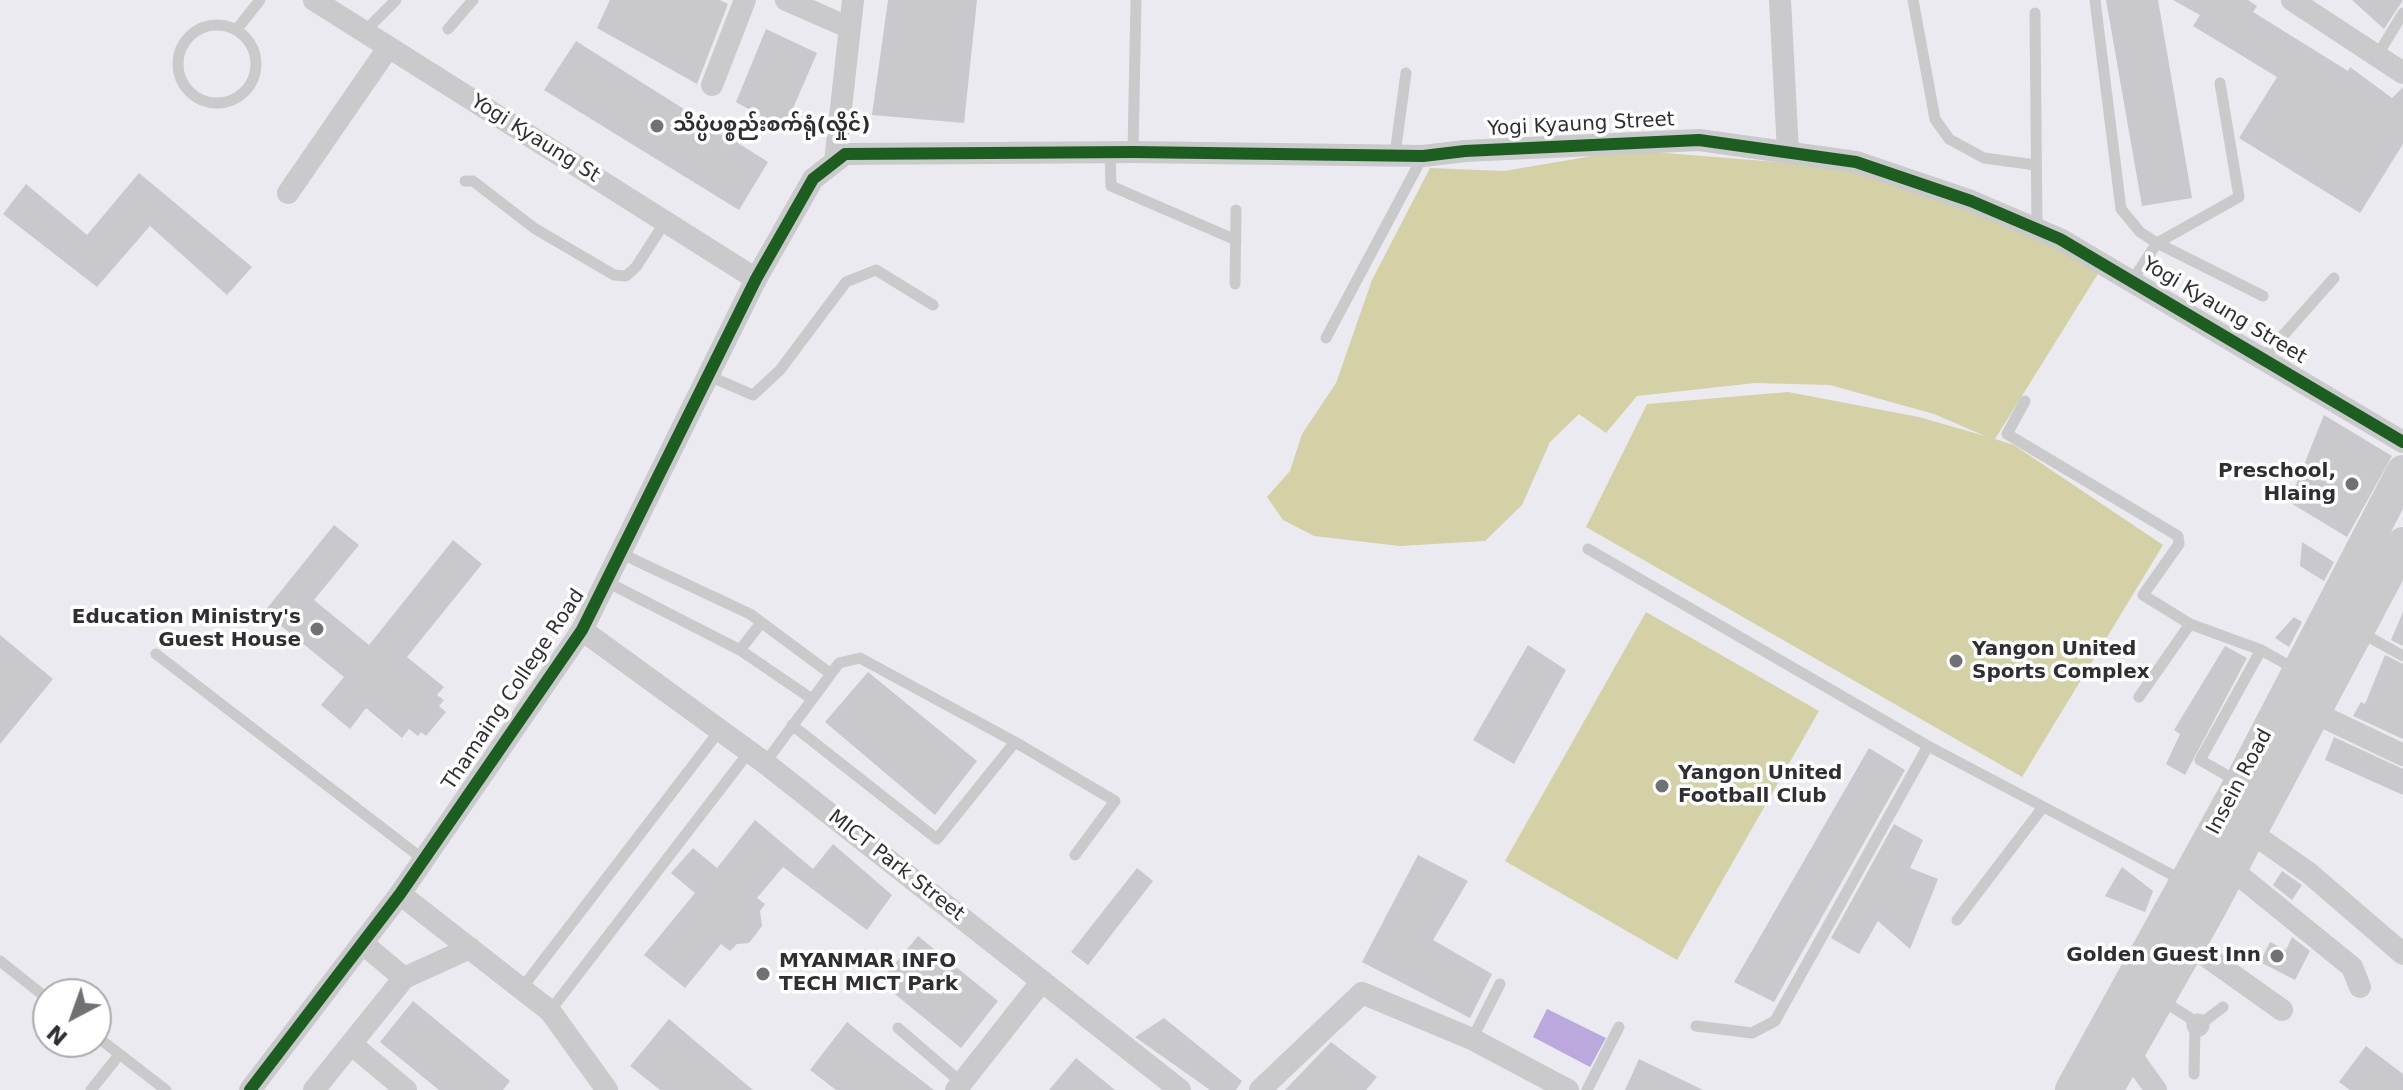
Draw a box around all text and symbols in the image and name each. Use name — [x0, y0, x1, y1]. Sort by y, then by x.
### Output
street label: Yogi Kyaung St — [466, 90, 604, 188]
street label: Yogi Kyaung Street — [1487, 108, 1675, 142]
place label: သိပ္ပံပစ္စည်းစက်ရုံ(လှိုင်) — [673, 114, 870, 138]
marker: သိပ္ပံပစ္စည်းစက်ရုံ(လှိုင်) — [648, 117, 666, 135]
street label: Yogi Kyaung Street — [2138, 252, 2310, 370]
place label: Preschool, Hlaing — [2218, 460, 2336, 507]
marker: Preschool, Hlaing — [2343, 475, 2361, 493]
street label: Thamaing College Road — [438, 585, 590, 795]
place label: Education Ministry's Guest House — [72, 606, 301, 653]
marker: Education Ministry's Guest House — [308, 620, 326, 638]
place label: Yangon United Sports Complex — [1972, 638, 2150, 685]
marker: Yangon United Sports Complex — [1947, 652, 1965, 670]
street label: Insein Road — [2202, 725, 2278, 839]
place label: Yangon United Football Club — [1678, 762, 1842, 809]
marker: Yangon United Football Club — [1653, 777, 1671, 795]
street label: MICT Park Street — [823, 805, 969, 927]
place label: Golden Guest Inn — [2066, 944, 2261, 968]
marker: Golden Guest Inn — [2268, 947, 2286, 965]
place label: MYANMAR INFO TECH MICT Park — [779, 950, 958, 997]
marker: MYANMAR INFO TECH MICT Park — [754, 965, 772, 983]
north arrow — [32, 978, 112, 1058]
text: N — [42, 1020, 72, 1050]

